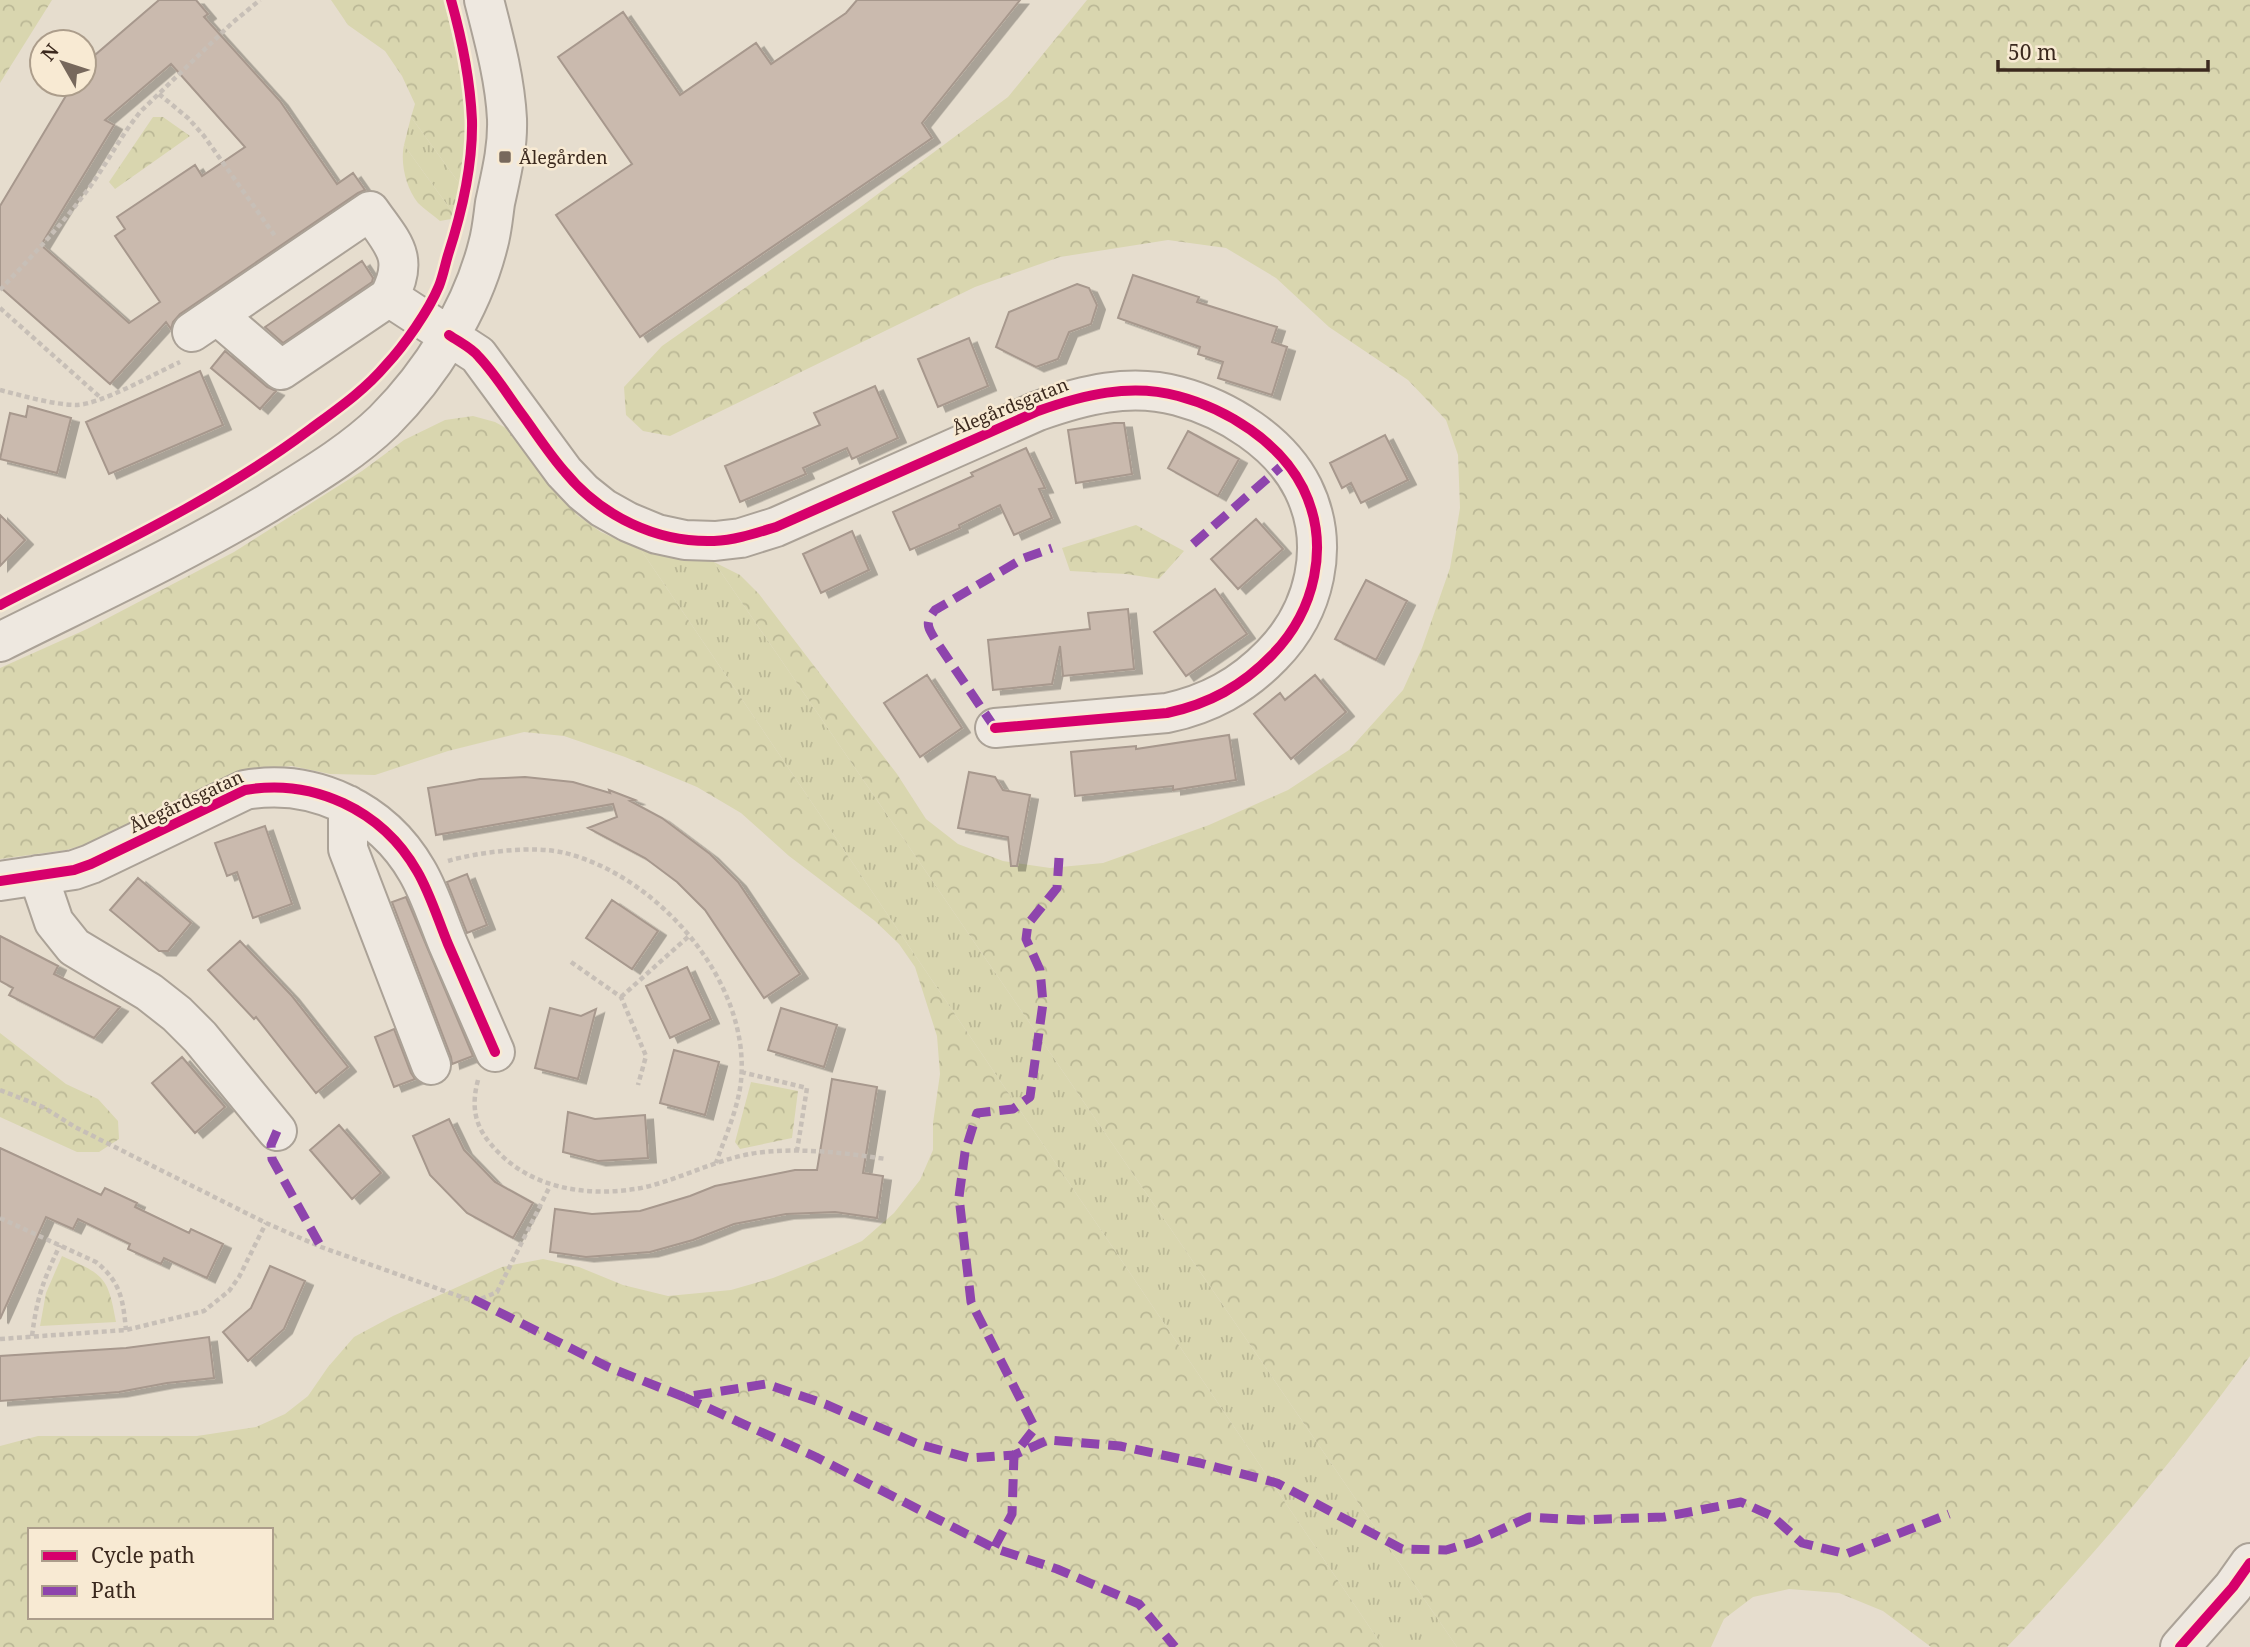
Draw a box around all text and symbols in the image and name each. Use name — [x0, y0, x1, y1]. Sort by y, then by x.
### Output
north arrow — [28, 28, 98, 98]
scale bar — [1998, 28, 2208, 72]
text: N — [35, 38, 65, 66]
text: 50 m — [2008, 38, 2057, 66]
place label: Ålegården — [519, 145, 608, 169]
marker: Ålegården — [497, 149, 513, 165]
street label: Ålegårdsgatan — [948, 372, 1072, 440]
street label: Ålegårdsgatan — [125, 764, 247, 838]
legend — [28, 1528, 273, 1619]
text: Cycle path — [91, 1541, 195, 1569]
text: Path — [91, 1576, 136, 1604]

